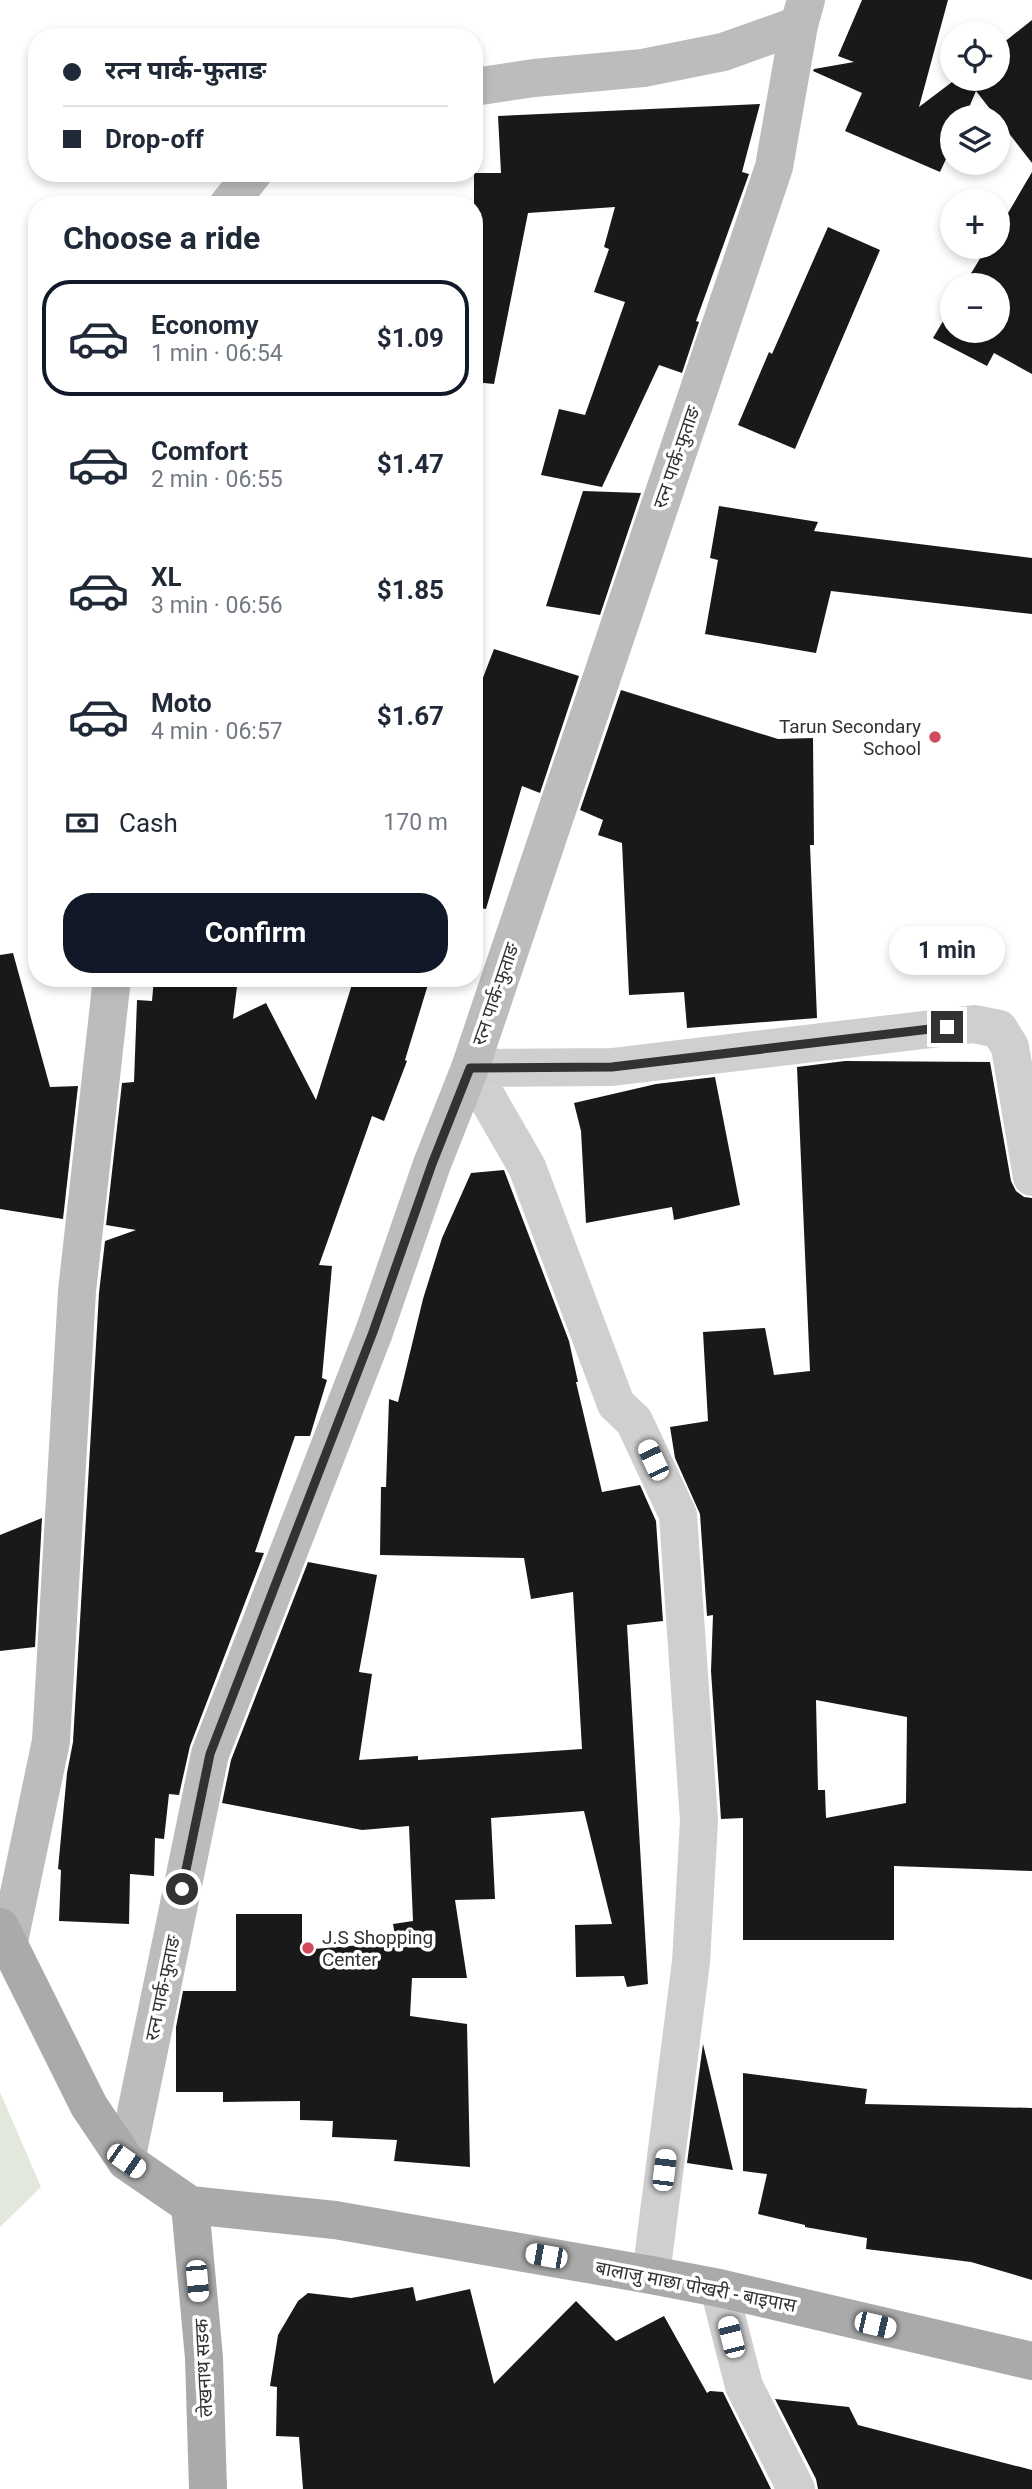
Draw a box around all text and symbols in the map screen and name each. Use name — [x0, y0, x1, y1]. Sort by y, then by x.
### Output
map controls — [940, 21, 1010, 343]
button: locate — [940, 21, 1010, 91]
text: रत्न पार्क-फुताङ — [105, 55, 266, 85]
button: layers — [940, 105, 1010, 175]
text: Drop-off — [105, 124, 204, 154]
button: + — [940, 189, 1010, 259]
text: Choose a ride — [63, 219, 260, 257]
button: − — [940, 273, 1010, 343]
icon: car — [67, 307, 130, 370]
text: Economy — [151, 310, 258, 340]
text: $1.09 — [377, 323, 444, 353]
text: 1 min · 06:54 — [151, 340, 283, 367]
street label: रत्न पार्क-फुताङ — [648, 402, 706, 512]
icon: car — [67, 433, 130, 496]
text: Comfort — [151, 436, 248, 466]
text: $1.47 — [377, 449, 444, 479]
text: 2 min · 06:55 — [151, 466, 283, 493]
icon: car — [67, 559, 130, 622]
text: XL — [151, 562, 182, 592]
text: $1.85 — [377, 575, 444, 605]
text: 3 min · 06:56 — [151, 592, 283, 619]
icon: car — [67, 685, 130, 748]
text: Moto — [151, 688, 212, 718]
text: $1.67 — [377, 701, 444, 731]
place label: Tarun Secondary School — [779, 715, 921, 760]
text: 4 min · 06:57 — [151, 718, 283, 745]
marker: Tarun Secondary School — [927, 729, 943, 745]
icon: cash — [63, 804, 101, 842]
text: Cash — [119, 808, 178, 838]
text: 170 m — [383, 809, 448, 836]
button: Confirm — [63, 893, 448, 973]
callout: 1 min — [889, 926, 1005, 974]
text: 1 min — [918, 937, 976, 964]
street label: रत्न पार्क-फुताङ — [467, 939, 525, 1049]
route end — [931, 1011, 963, 1043]
car — [635, 1437, 672, 1483]
route start — [166, 1873, 198, 1905]
place label: J.S Shopping Center — [322, 1926, 433, 1971]
street label: रत्न पार्क-फुताङ — [140, 1933, 186, 2043]
marker: J.S Shopping Center — [300, 1940, 316, 1956]
car — [103, 2140, 150, 2182]
car — [652, 2148, 677, 2192]
car — [524, 2242, 569, 2270]
street label: बालाजु माछा पोखरी - बाइपास — [593, 2256, 799, 2318]
car — [185, 2259, 210, 2303]
car — [853, 2310, 898, 2340]
car — [716, 2314, 747, 2360]
street label: लेखनाथ सडक — [189, 2318, 218, 2418]

